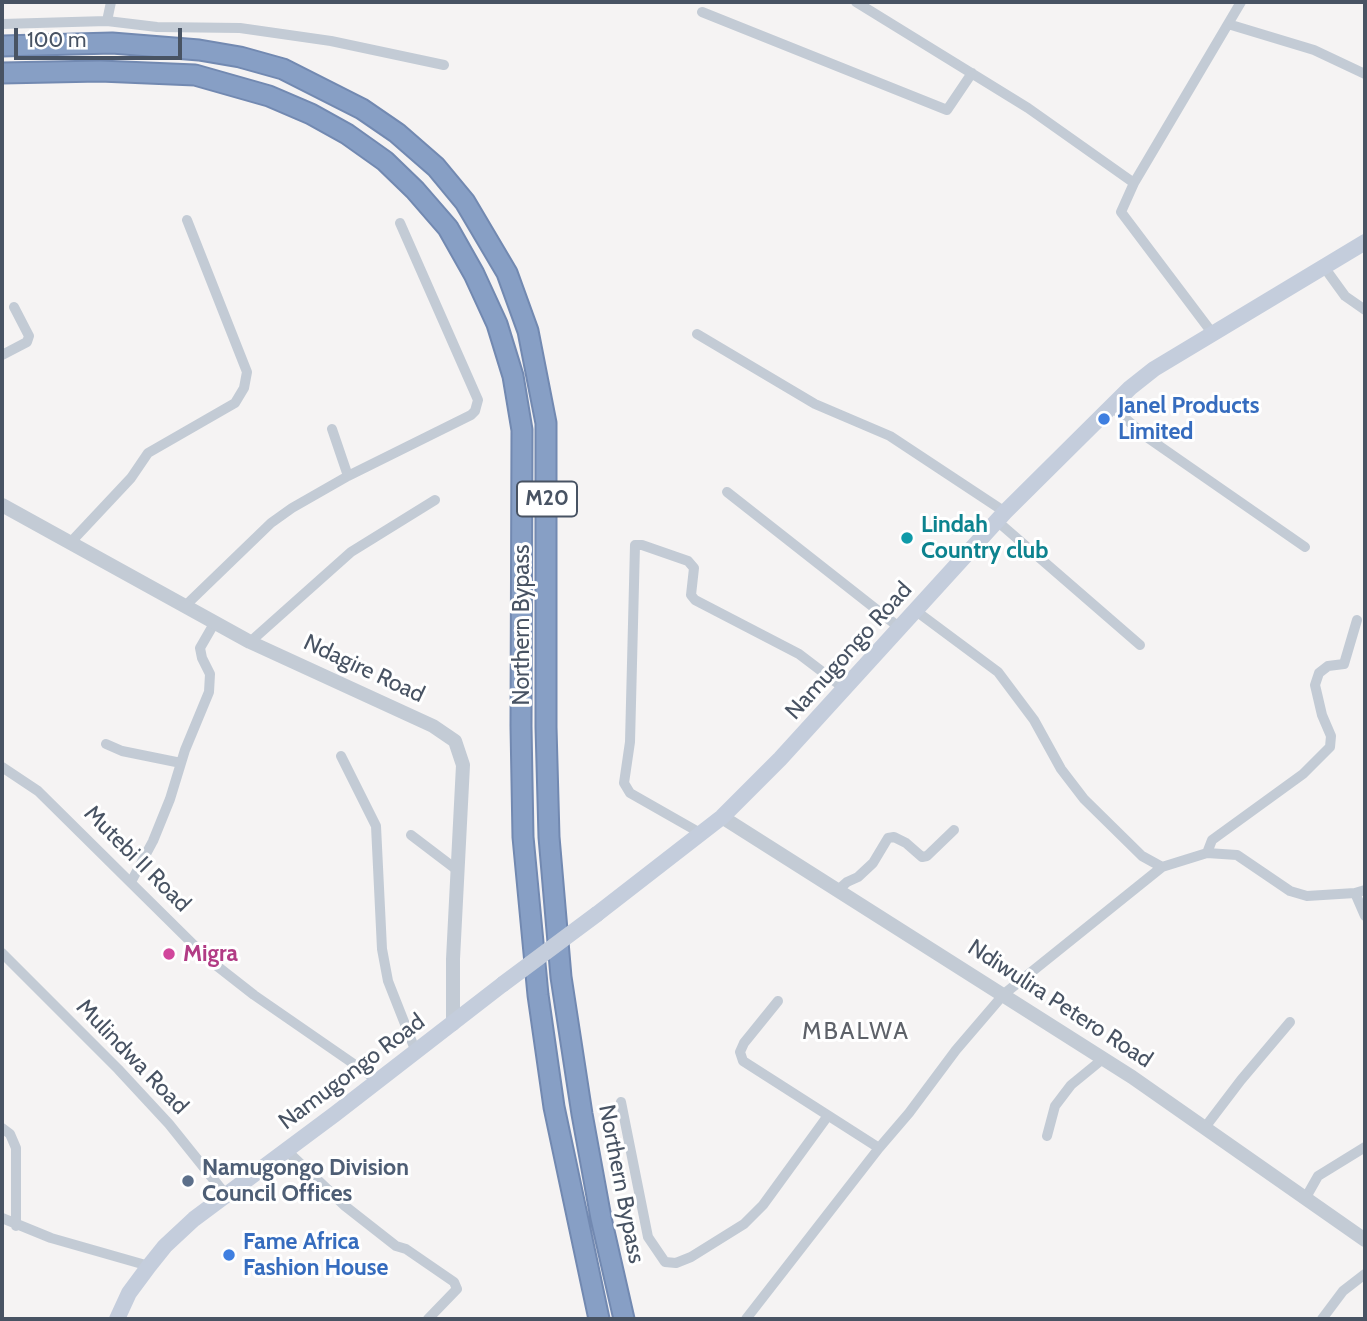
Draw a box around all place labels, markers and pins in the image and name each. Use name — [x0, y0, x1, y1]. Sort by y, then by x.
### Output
place label: Janel Products Limited — [1118, 392, 1259, 446]
marker: Janel Products Limited — [1096, 411, 1112, 427]
place label: Lindah Country club — [921, 511, 1048, 565]
marker: Lindah Country club — [899, 530, 915, 546]
place label: Migra — [183, 940, 238, 968]
marker: Migra — [161, 946, 177, 962]
place label: Namugongo Division Council Offices — [202, 1154, 409, 1208]
marker: Namugongo Division Council Offices — [180, 1173, 196, 1189]
place label: Fame Africa Fashion House — [243, 1228, 388, 1282]
marker: Fame Africa Fashion House — [221, 1247, 237, 1263]

